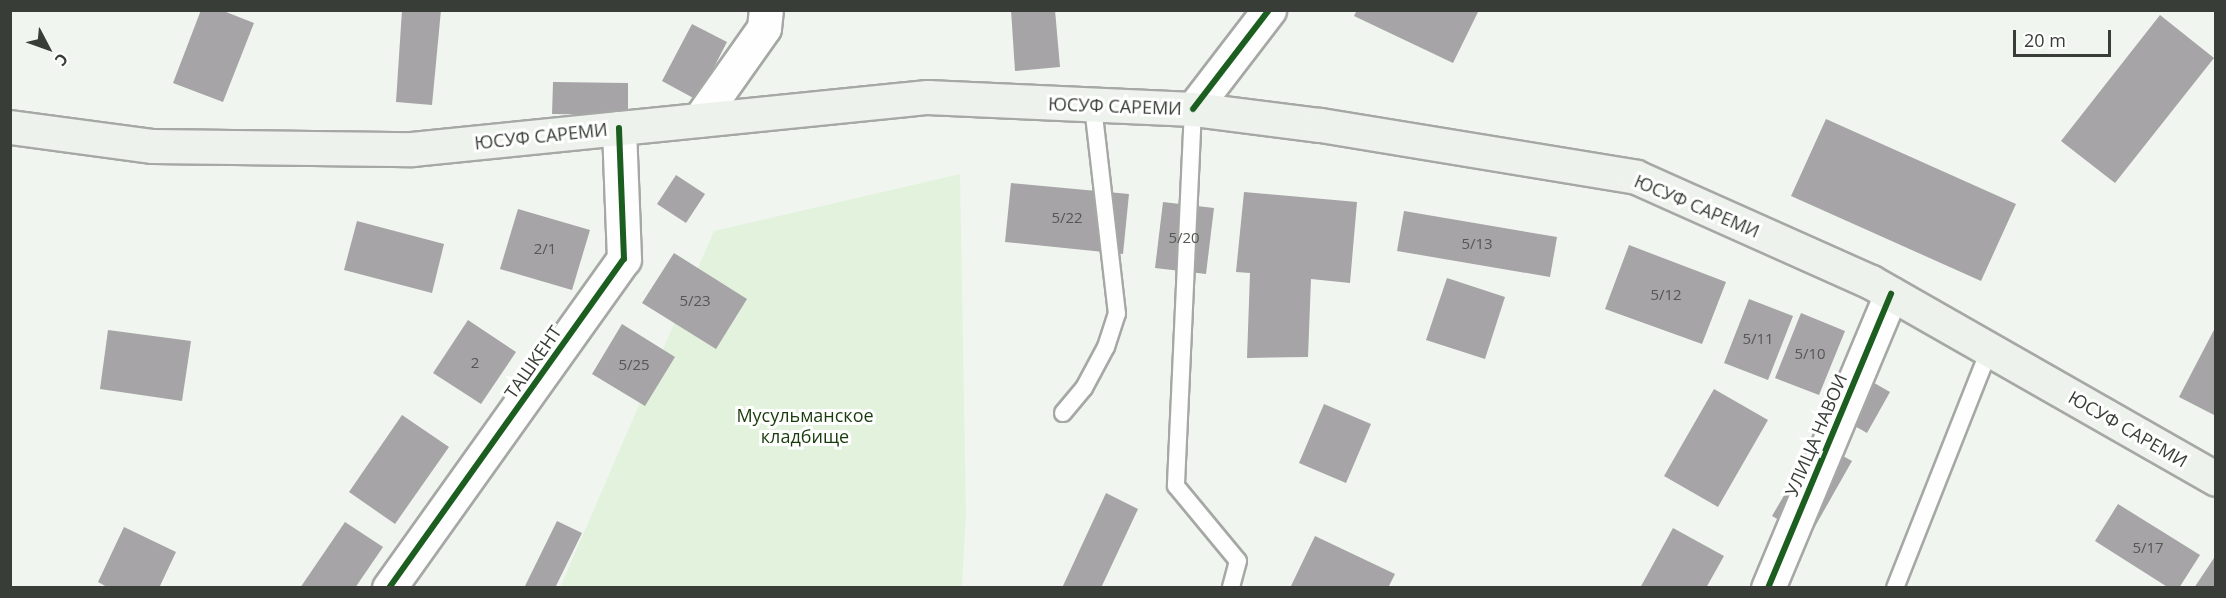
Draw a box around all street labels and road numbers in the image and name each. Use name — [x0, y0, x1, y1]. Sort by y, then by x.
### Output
street label: ЮСУФ САРЕМИ — [1048, 93, 1182, 119]
street label: ЮСУФ САРЕМИ — [473, 118, 609, 154]
street label: ЮСУФ САРЕМИ — [1631, 170, 1763, 242]
street label: ТАШКЕНТ — [500, 321, 566, 403]
street label: УЛИЦА НАВОИ — [1781, 371, 1851, 499]
street label: ЮСУФ САРЕМИ — [2065, 386, 2191, 472]

